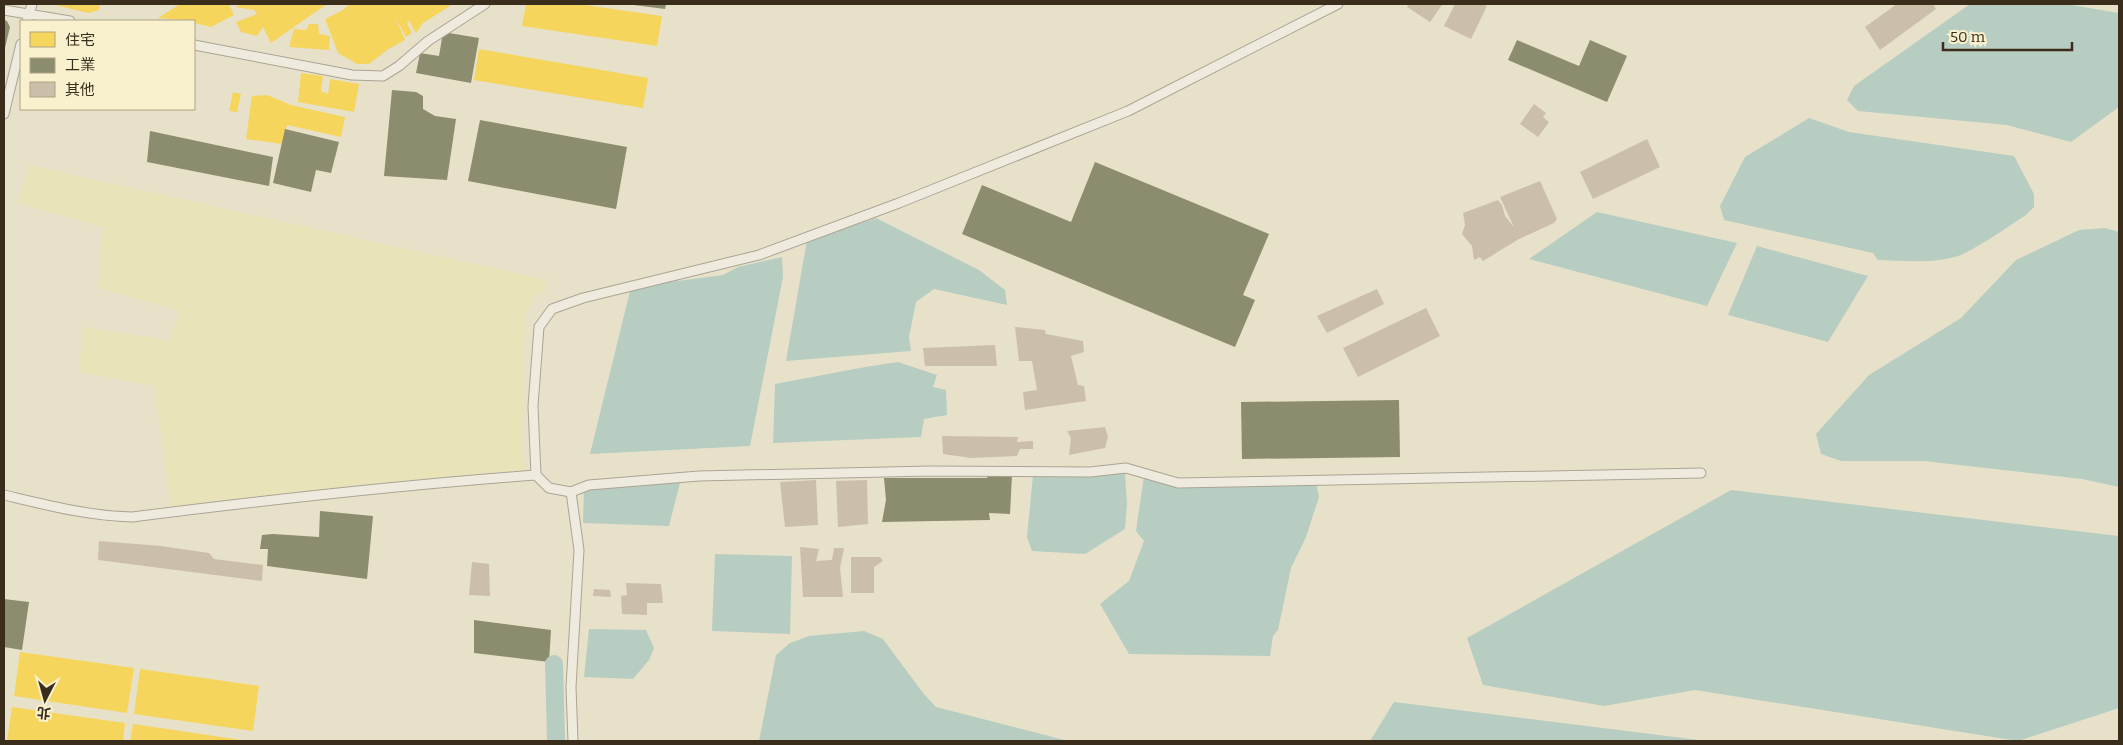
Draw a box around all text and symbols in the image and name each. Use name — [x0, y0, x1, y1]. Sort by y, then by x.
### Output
legend — [20, 20, 195, 110]
scale bar — [1943, 20, 2072, 52]
text: 50 m — [1950, 28, 1986, 46]
text: 住宅 — [65, 31, 95, 49]
text: 工業 — [65, 56, 95, 74]
text: 其他 — [65, 81, 95, 99]
north arrow — [20, 675, 70, 725]
text: 北 — [36, 703, 52, 722]

